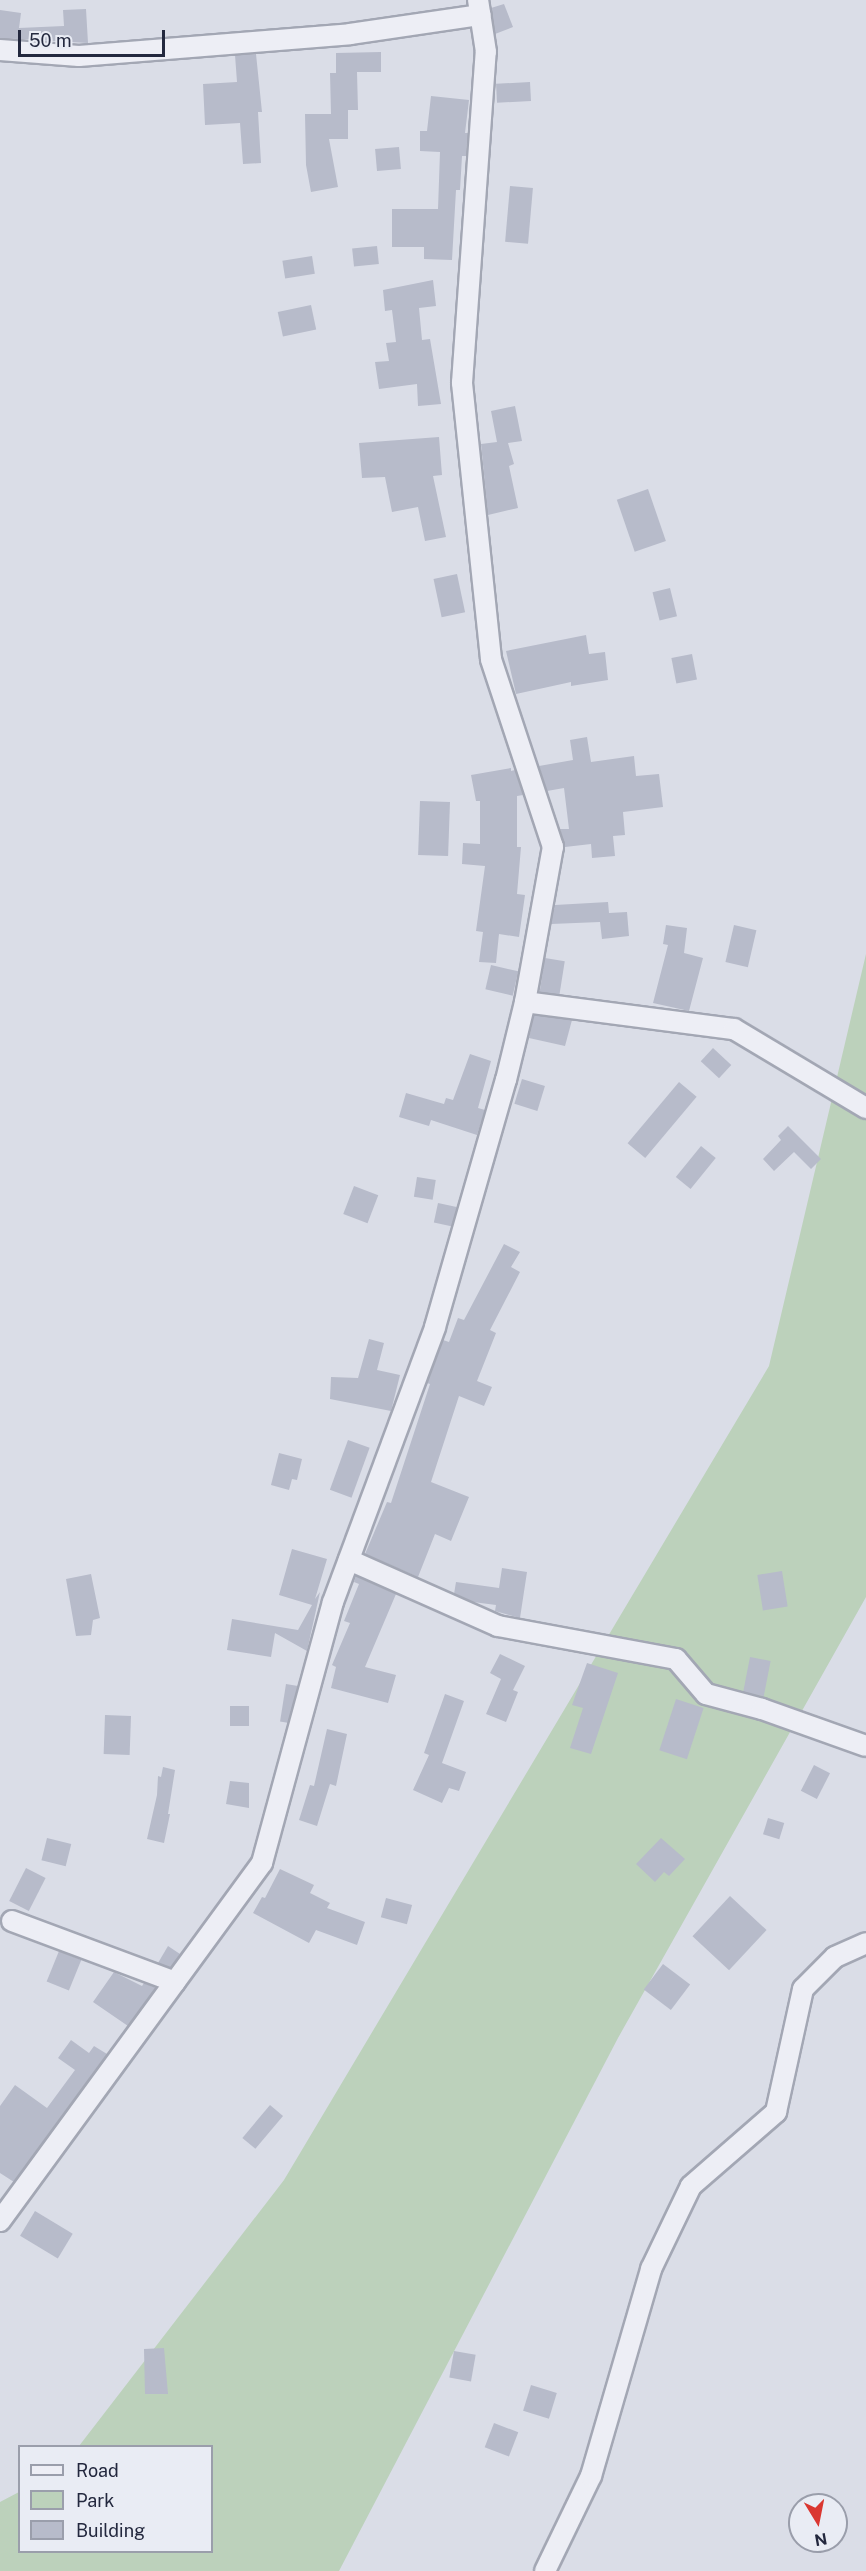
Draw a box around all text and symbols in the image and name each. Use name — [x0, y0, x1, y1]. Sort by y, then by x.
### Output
scale bar — [21, 18, 168, 56]
text: 50 m — [29, 30, 72, 51]
legend — [18, 2445, 213, 2553]
text: Road — [76, 2460, 119, 2481]
text: Park — [76, 2490, 114, 2511]
north arrow — [788, 2493, 848, 2553]
text: Building — [76, 2520, 145, 2541]
text: N — [813, 2529, 829, 2550]

